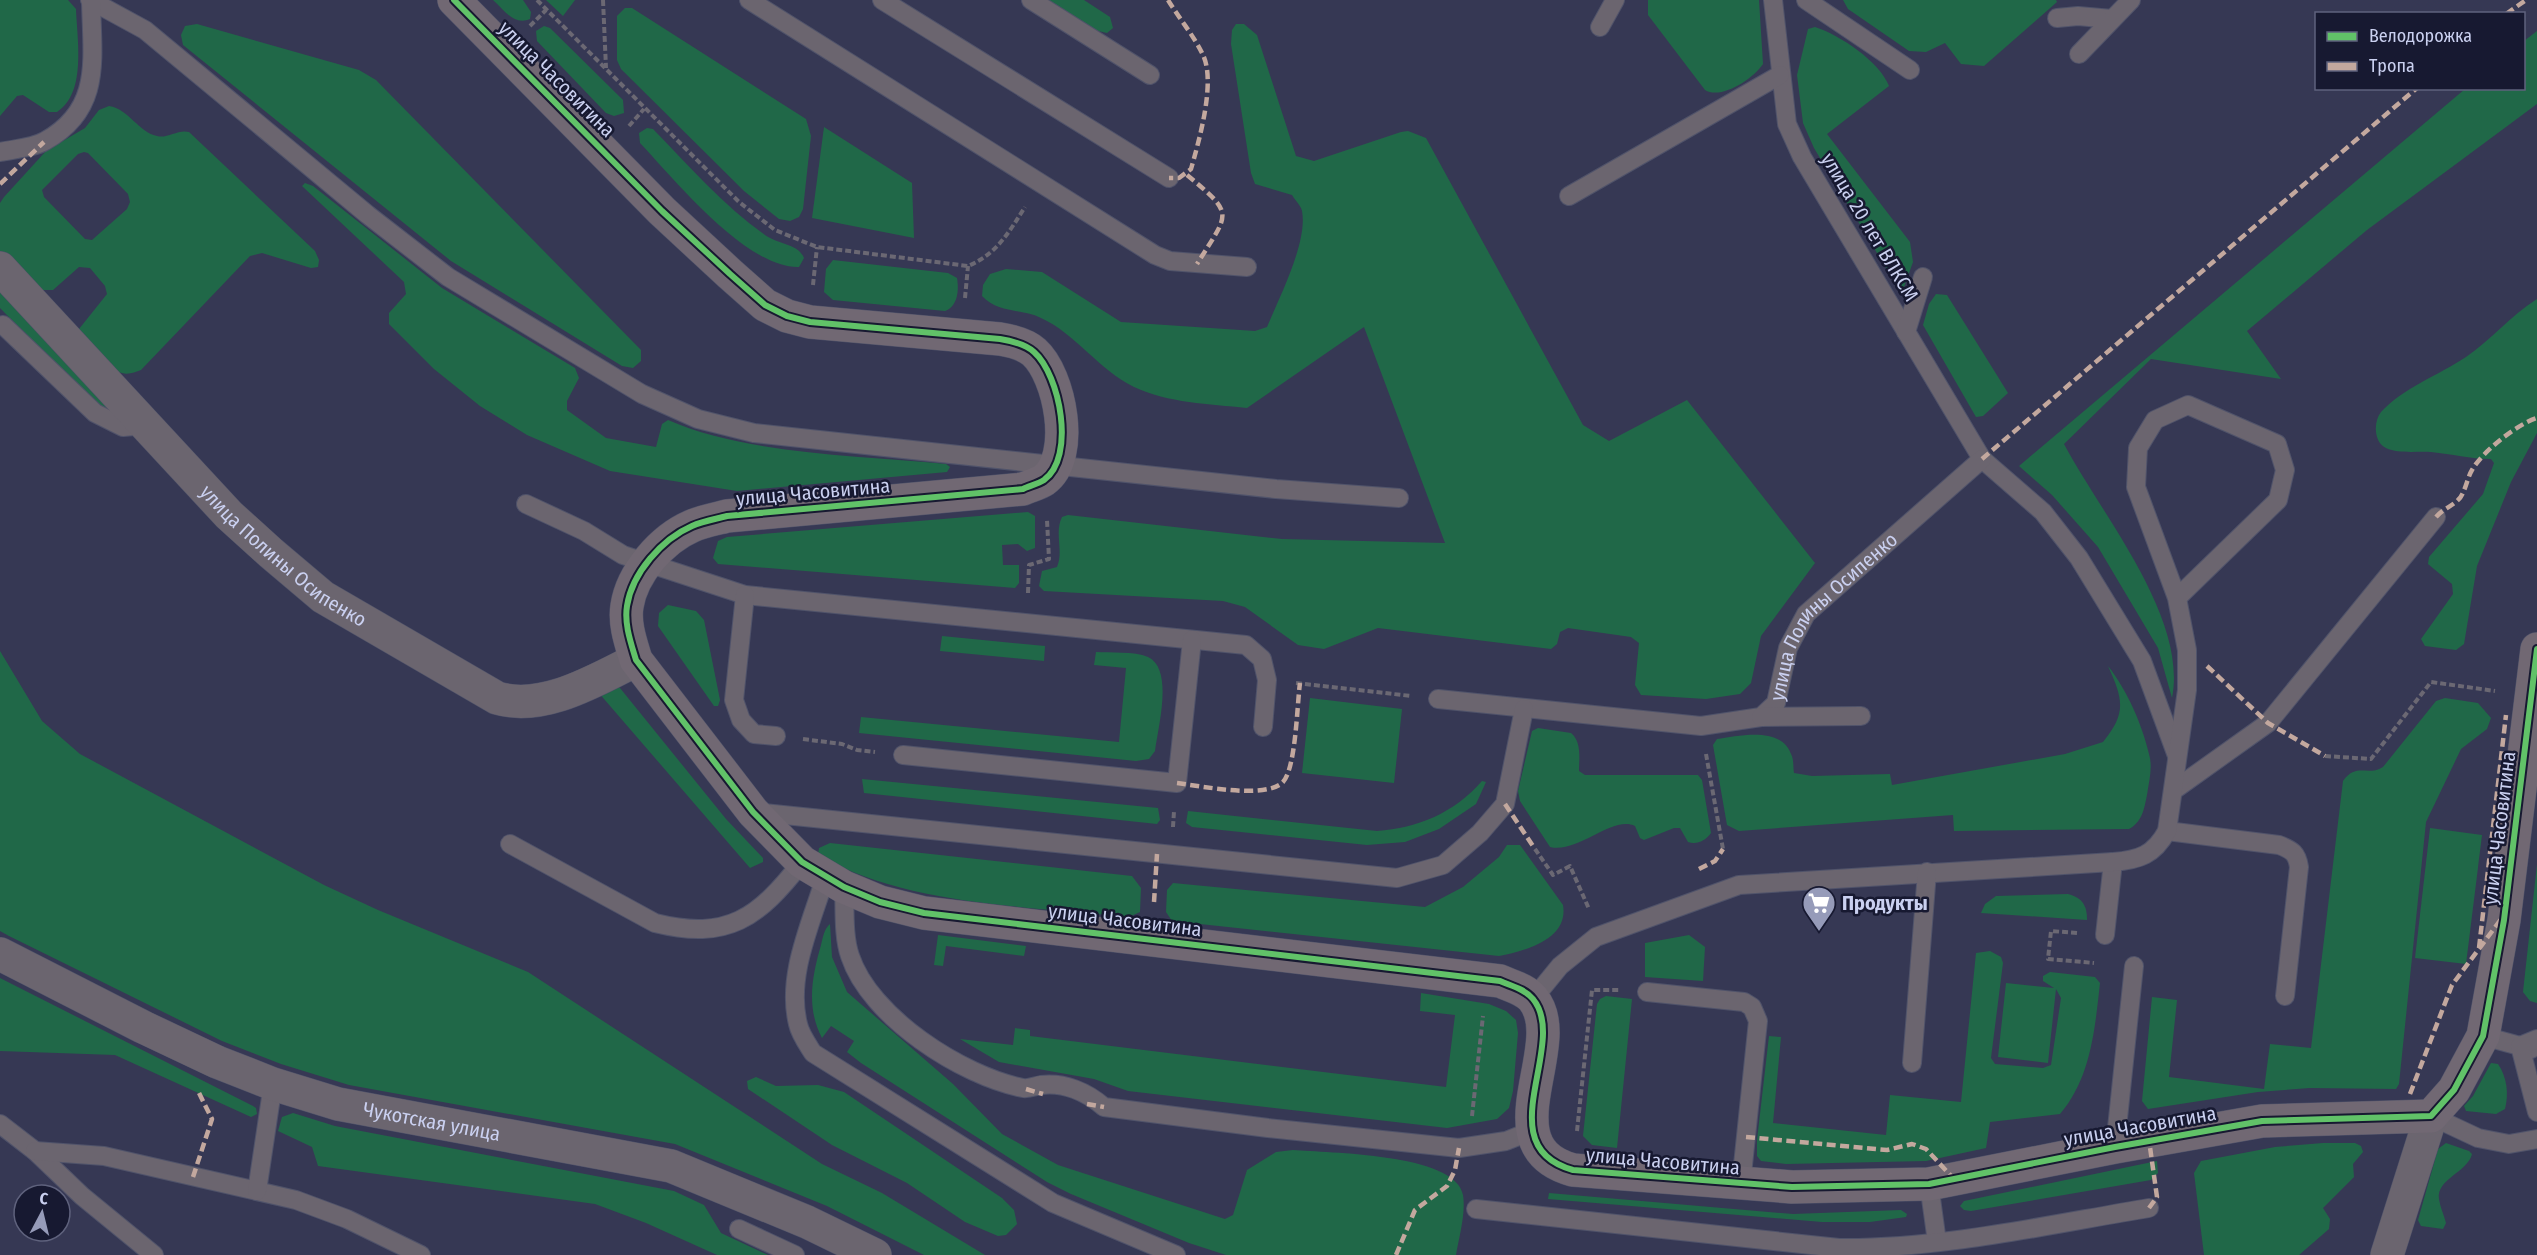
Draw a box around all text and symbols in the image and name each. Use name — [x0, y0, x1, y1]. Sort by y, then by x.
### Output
legend — [2315, 12, 2525, 90]
street label: улица Часовитина — [494, 16, 620, 142]
text: Велодорожка — [2369, 25, 2472, 47]
text: Тропа — [2369, 55, 2415, 77]
street label: улица 20 лет ВЛКСМ — [1816, 149, 1924, 305]
street label: улица Часовитина — [735, 473, 891, 511]
street label: улица Полины Осипенко — [195, 480, 371, 632]
street label: улица Полины Осипенко — [1765, 527, 1902, 703]
street label: улица Часовитина — [2478, 750, 2520, 906]
supermarket icon: Продукты — [1801, 885, 1837, 932]
place label: Продукты — [1842, 891, 1928, 915]
street label: улица Часовитина — [1047, 899, 1203, 941]
street label: Чукотская улица — [361, 1097, 502, 1146]
street label: улица Часовитина — [2062, 1101, 2218, 1151]
street label: улица Часовитина — [1585, 1142, 1741, 1180]
north arrow — [12, 1183, 72, 1243]
text: С — [38, 1189, 50, 1209]

